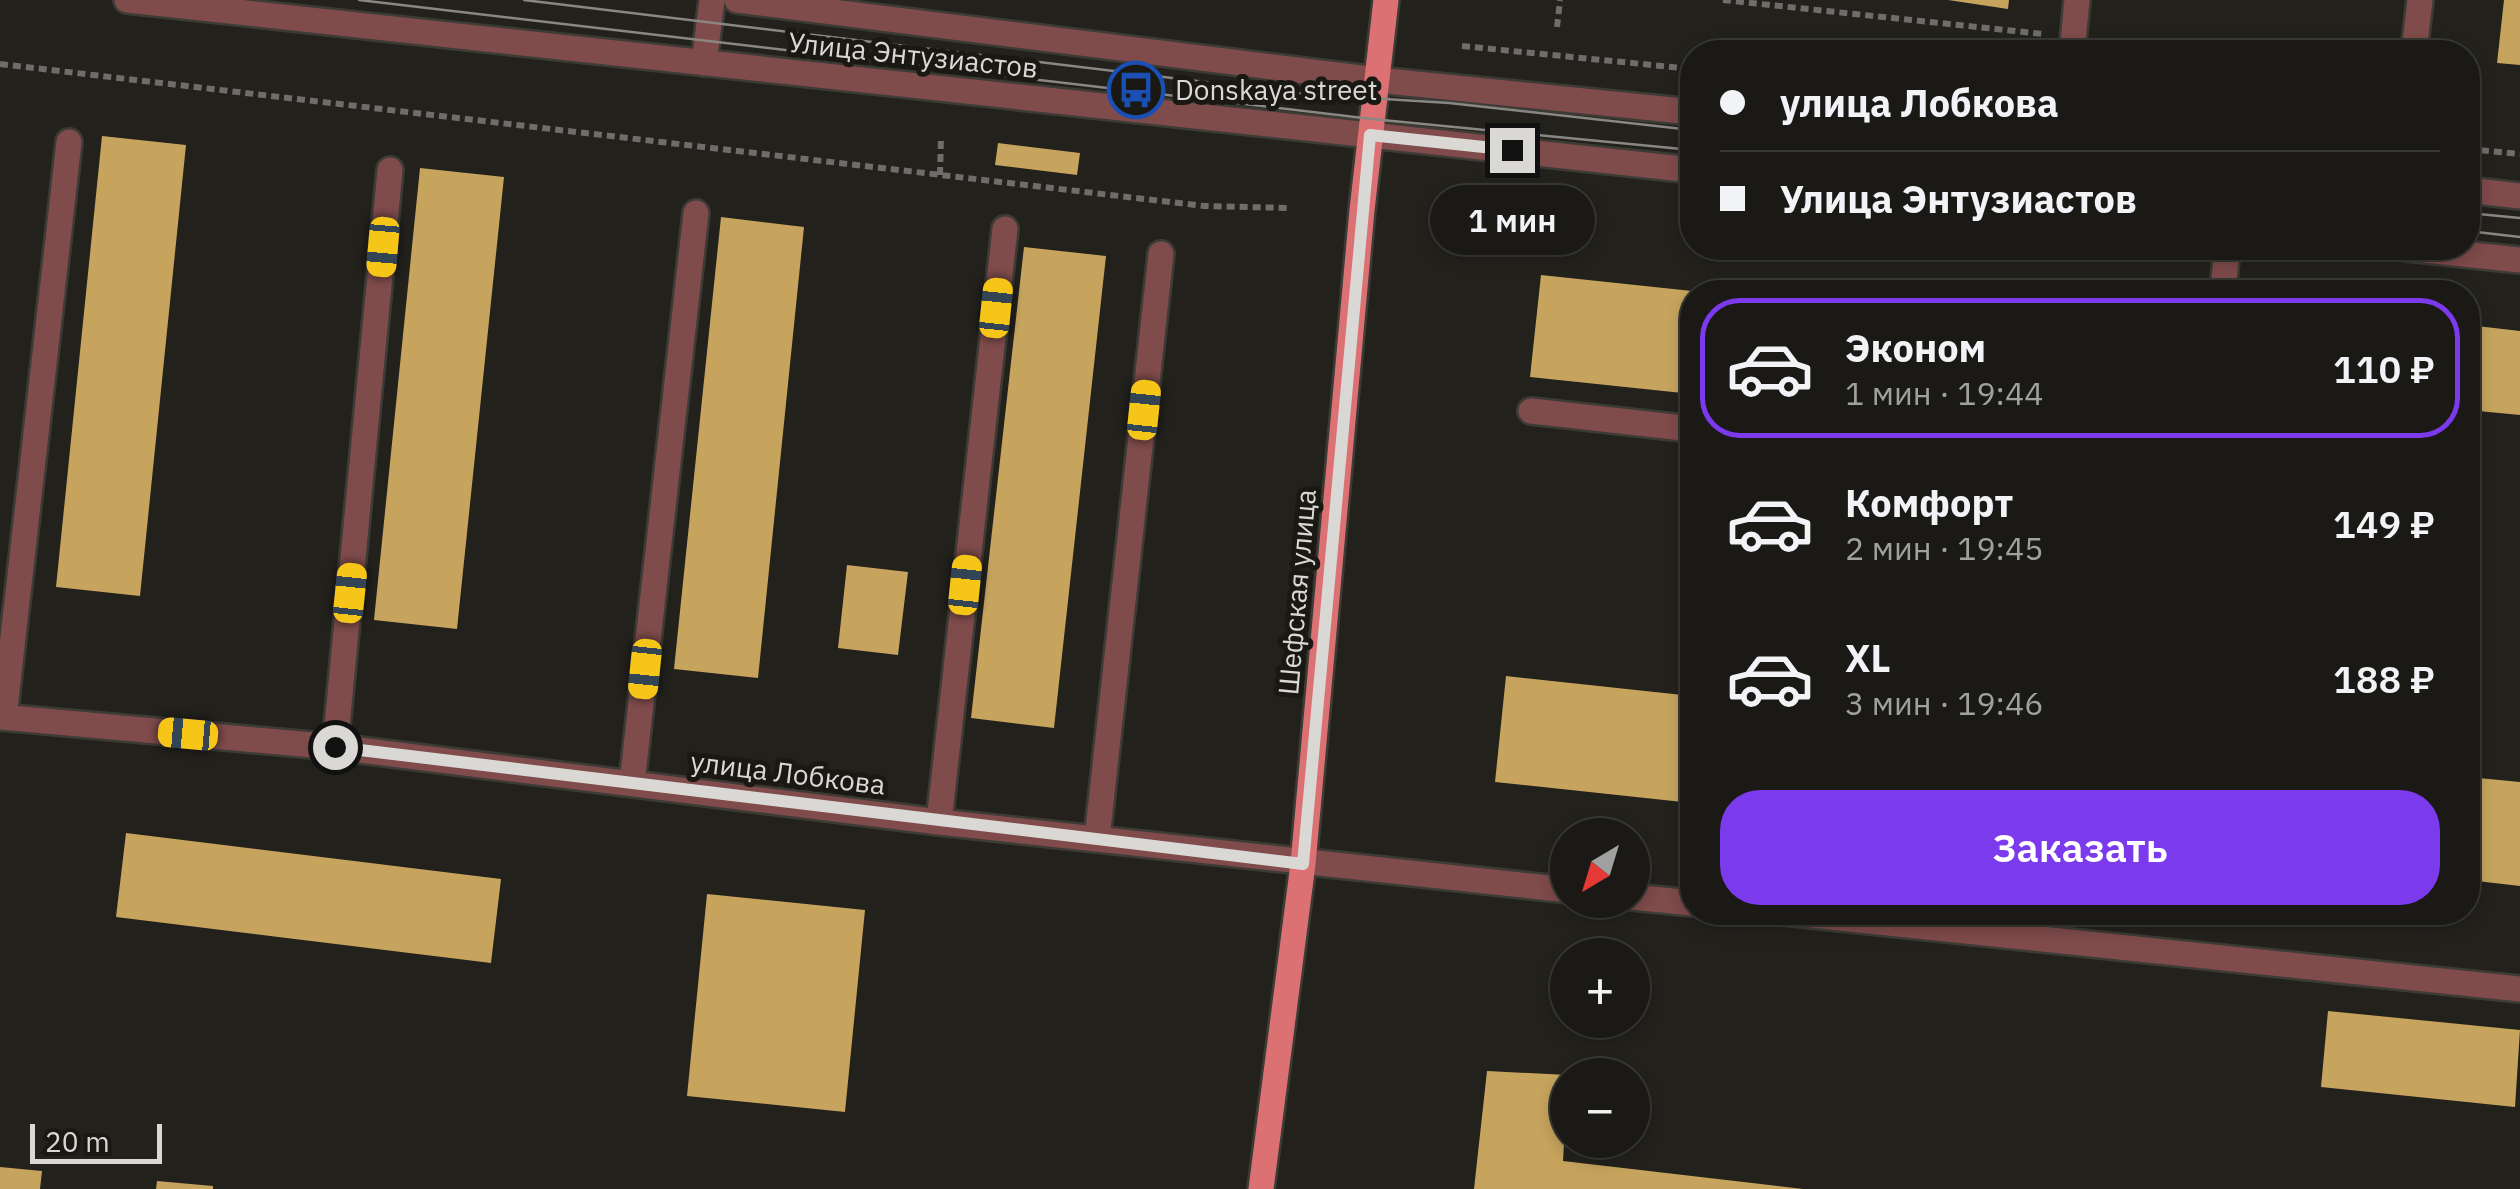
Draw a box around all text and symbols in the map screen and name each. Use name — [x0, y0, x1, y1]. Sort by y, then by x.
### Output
street label: Улица Энтузиастов — [786, 23, 1040, 86]
bus stop icon: Donskaya street — [1106, 60, 1166, 120]
place label: Donskaya street — [1175, 71, 1378, 108]
text: улица Лобкова — [1780, 78, 2059, 127]
route end — [1490, 128, 1535, 173]
text: Улица Энтузиастов — [1780, 174, 2137, 223]
callout: 1 мин — [1430, 185, 1594, 255]
text: 1 мин — [1468, 199, 1557, 241]
car — [365, 216, 401, 278]
car — [978, 277, 1014, 339]
icon: car — [1725, 323, 1815, 413]
text: Эконом — [1845, 323, 1986, 372]
text: 110 ₽ — [2333, 344, 2435, 393]
text: 1 мин · 19:44 — [1845, 372, 2043, 414]
car — [1126, 379, 1162, 441]
icon: car — [1725, 478, 1815, 568]
text: Комфорт — [1845, 478, 2013, 527]
street label: Шефская улица — [1269, 487, 1324, 696]
text: 149 ₽ — [2333, 499, 2435, 548]
text: 2 мин · 19:45 — [1845, 527, 2043, 569]
car — [947, 554, 983, 616]
car — [332, 562, 368, 624]
icon: car — [1725, 633, 1815, 723]
text: XL — [1845, 633, 1891, 682]
car — [627, 638, 663, 700]
text: 188 ₽ — [2333, 654, 2435, 703]
text: 3 мин · 19:46 — [1845, 682, 2043, 724]
car — [157, 716, 219, 752]
route start — [313, 725, 358, 770]
street label: улица Лобкова — [689, 742, 888, 803]
button: Заказать — [1720, 790, 2440, 905]
north arrow — [1550, 818, 1650, 918]
map controls — [1550, 818, 1650, 1158]
button: + — [1550, 938, 1650, 1038]
button: − — [1550, 1058, 1650, 1158]
scale bar — [30, 1119, 162, 1164]
text: 20 m — [45, 1123, 110, 1160]

